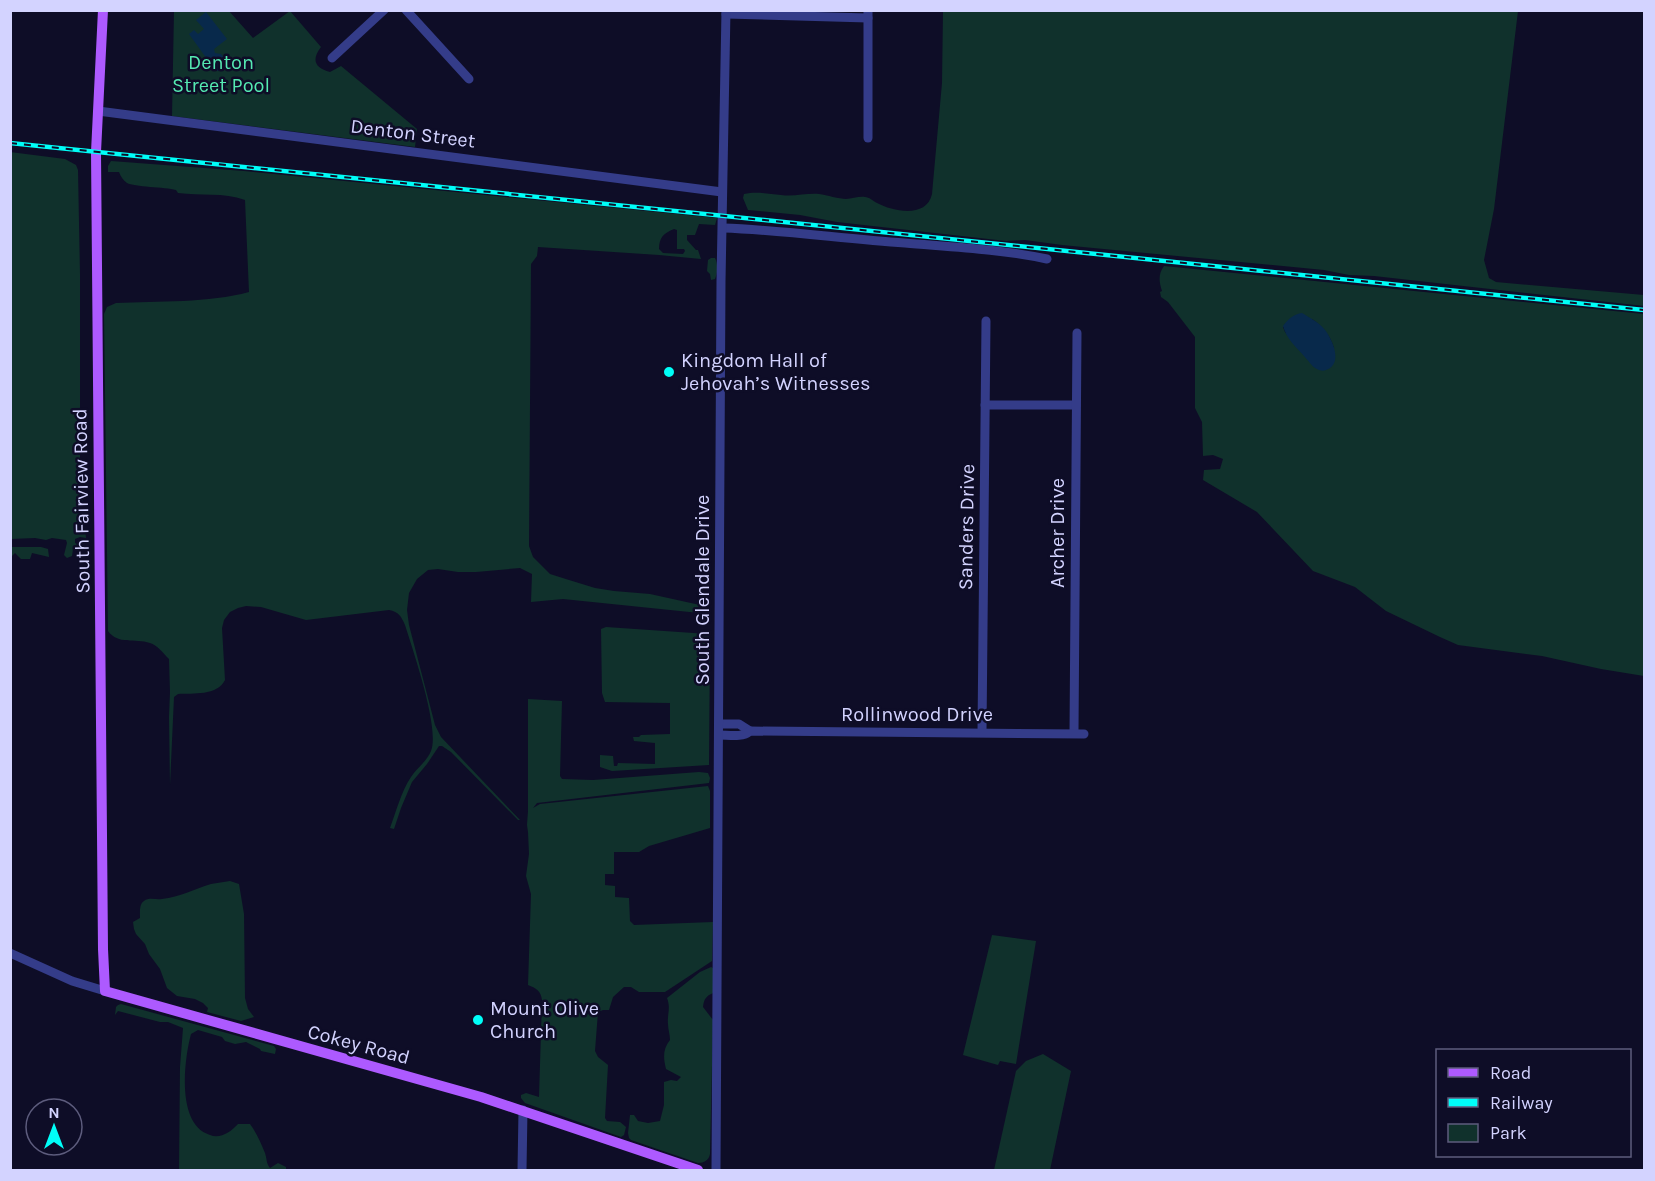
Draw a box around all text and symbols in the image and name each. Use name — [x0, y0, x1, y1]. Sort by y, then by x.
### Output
park label: Denton Street Pool — [172, 51, 270, 97]
street label: Denton Street — [349, 114, 477, 153]
place label: Kingdom Hall of Jehovah’s Witnesses — [681, 349, 870, 395]
marker: Kingdom Hall of Jehovah’s Witnesses — [662, 365, 676, 379]
street label: South Fairview Road — [68, 408, 95, 594]
street label: Sanders Drive — [954, 464, 979, 590]
street label: Archer Drive — [1046, 478, 1069, 588]
street label: South Glendale Drive — [691, 495, 714, 685]
street label: Rollinwood Drive — [841, 703, 993, 726]
place label: Mount Olive Church — [490, 997, 599, 1043]
marker: Mount Olive Church — [471, 1013, 485, 1027]
street label: Cokey Road — [305, 1020, 412, 1069]
legend — [1436, 1049, 1631, 1157]
text: Road — [1490, 1062, 1531, 1084]
text: Railway — [1490, 1092, 1553, 1114]
north arrow — [24, 1097, 84, 1157]
text: N — [48, 1103, 60, 1122]
text: Park — [1490, 1122, 1527, 1144]

